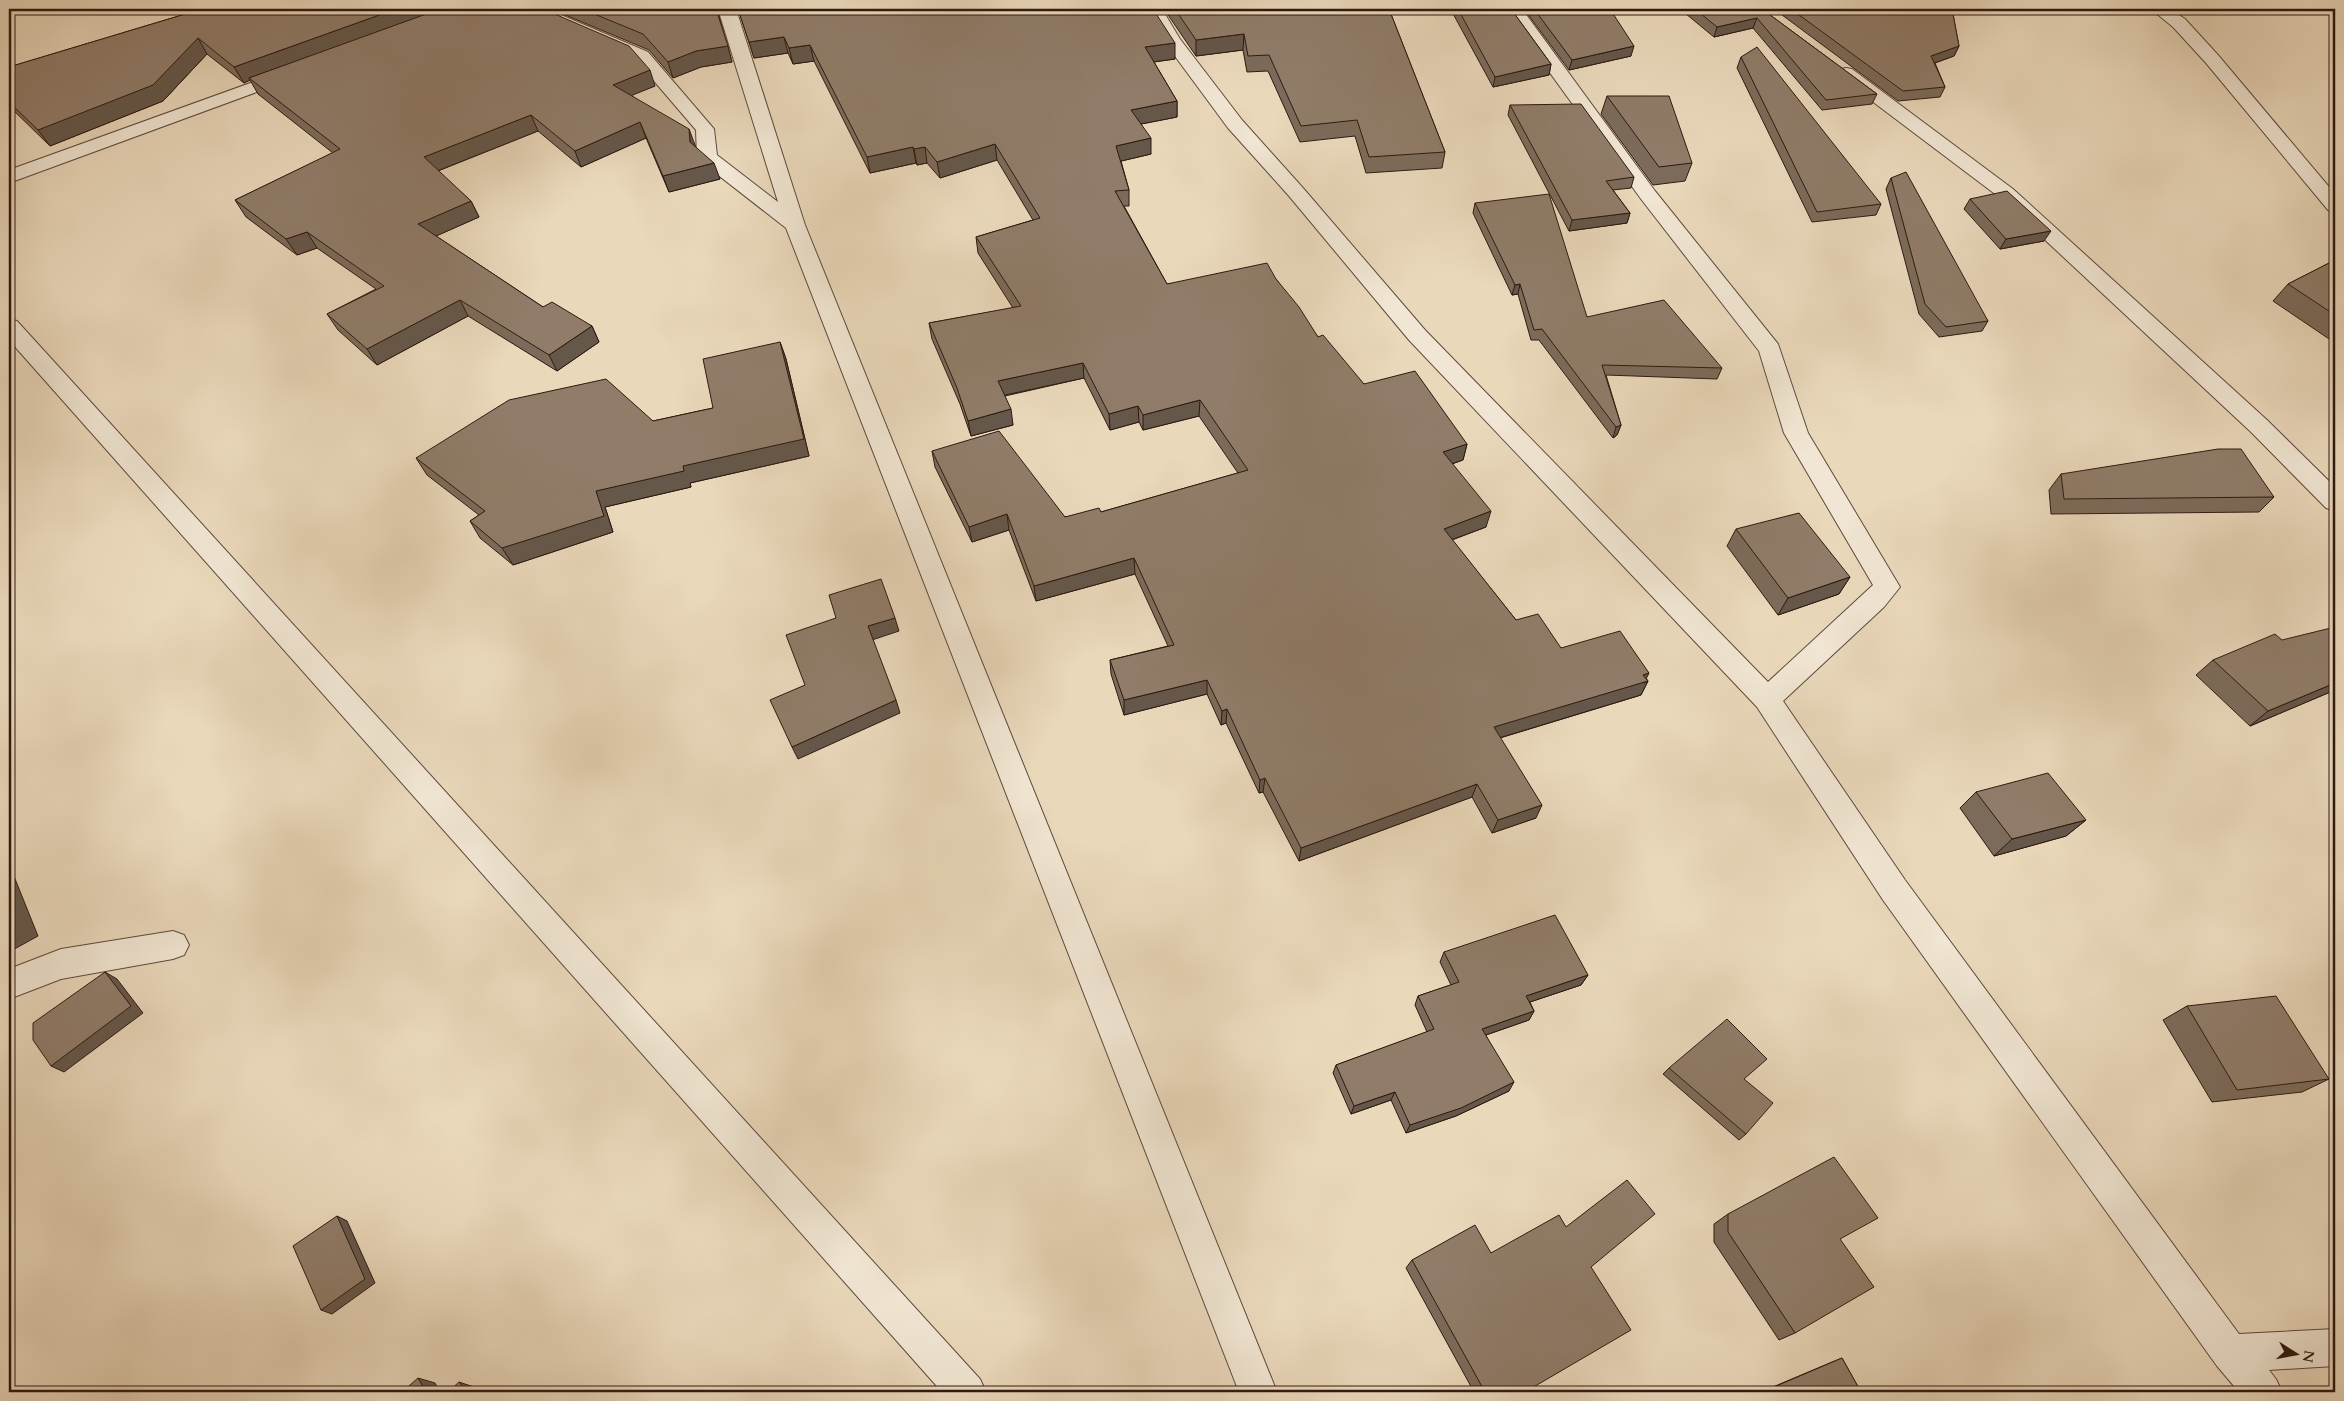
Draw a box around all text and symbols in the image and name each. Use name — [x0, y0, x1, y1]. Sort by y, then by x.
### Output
north arrow — [2272, 1328, 2322, 1378]
text: N — [2298, 1349, 2319, 1364]

